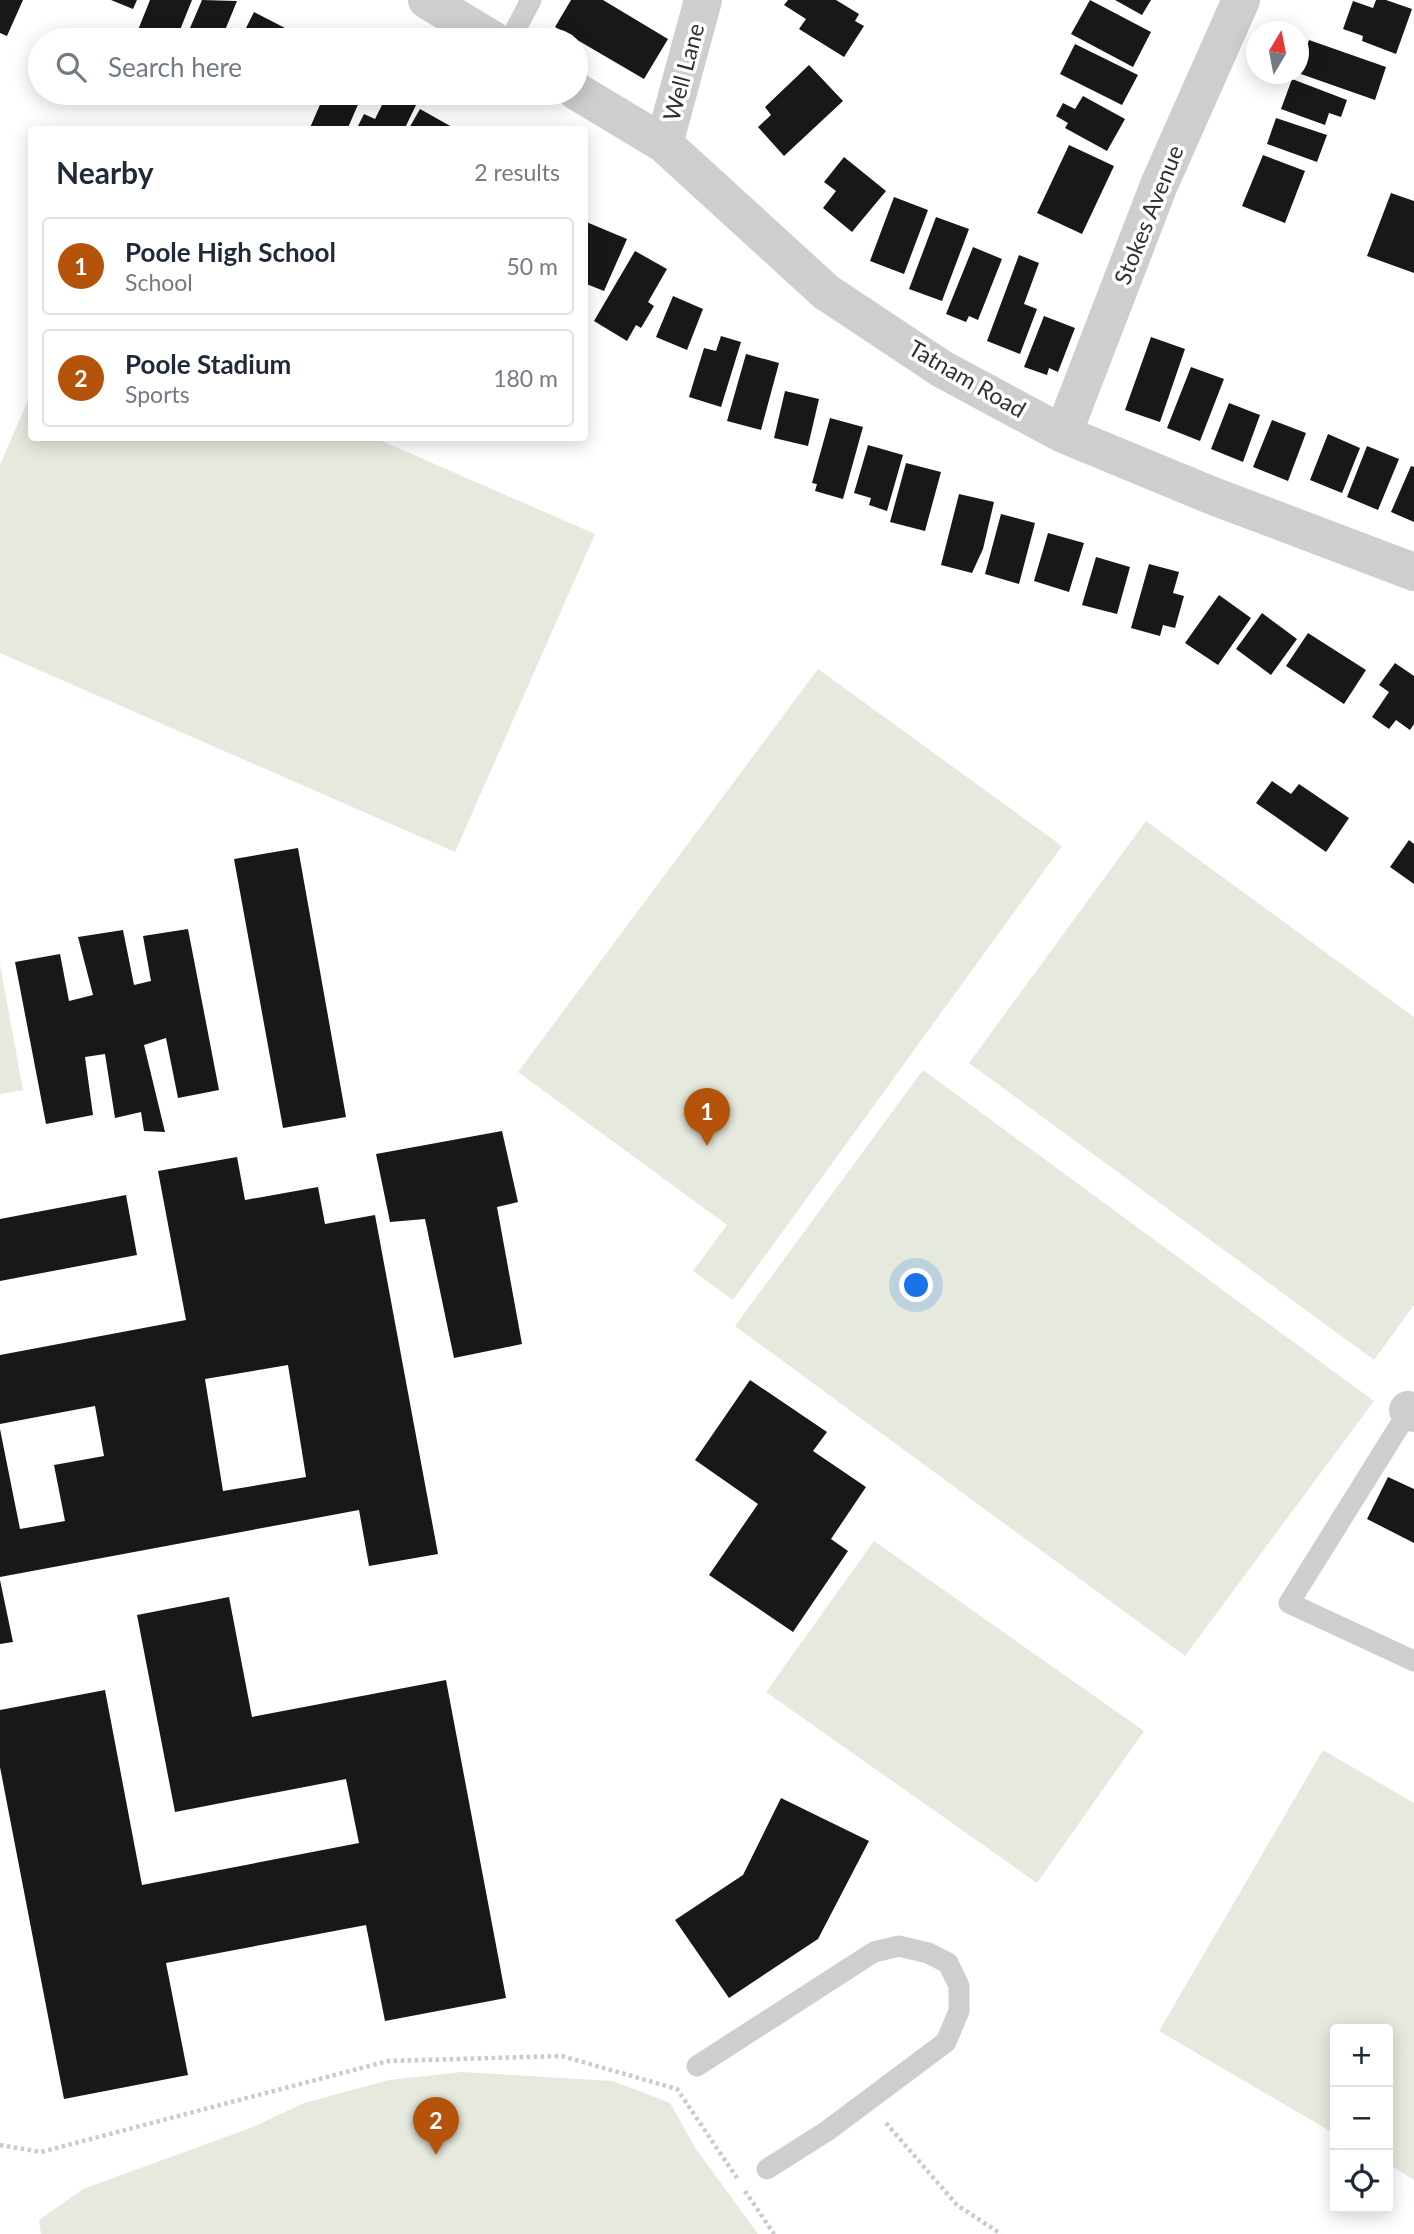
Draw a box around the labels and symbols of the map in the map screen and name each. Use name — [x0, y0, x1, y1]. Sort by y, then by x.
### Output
street label: Well Lane — [657, 20, 709, 123]
north arrow — [1246, 21, 1309, 84]
street label: Stokes Avenue — [1107, 141, 1189, 288]
street label: Tatnam Road — [904, 333, 1031, 423]
pin: 1 — [684, 1088, 730, 1146]
your location — [899, 1268, 933, 1302]
pin: 2 — [413, 2097, 459, 2155]

